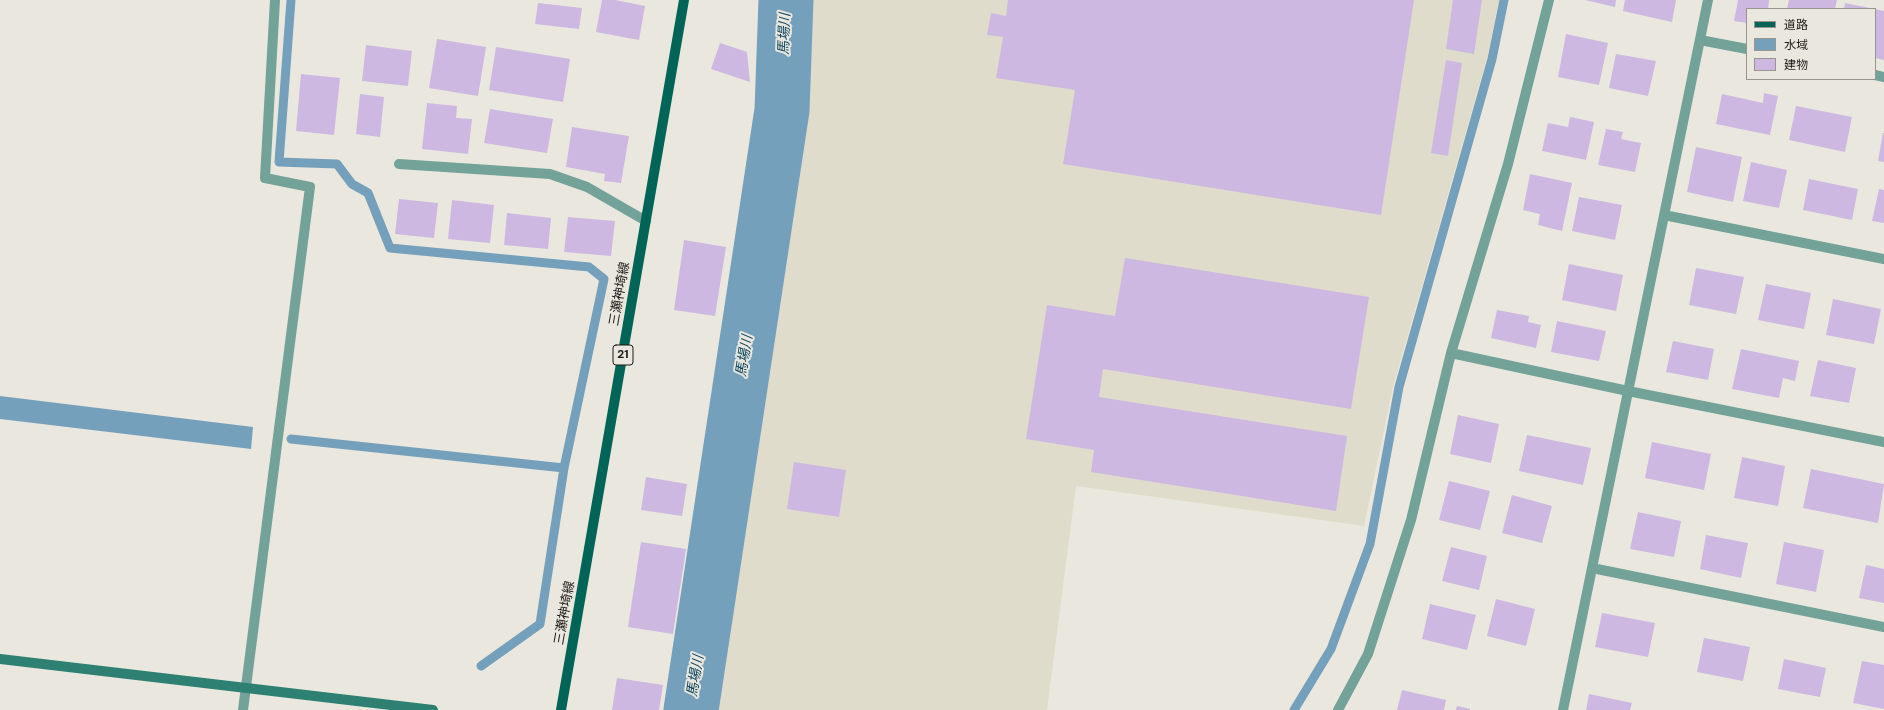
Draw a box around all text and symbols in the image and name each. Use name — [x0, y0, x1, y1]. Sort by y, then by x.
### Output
legend — [1746, 8, 1876, 80]
water label: 馬場川 — [776, 13, 794, 55]
text: 道路 — [1784, 17, 1808, 33]
text: 水域 — [1784, 37, 1808, 53]
text: 建物 — [1784, 57, 1808, 73]
street label: 三瀬神埼線 — [607, 261, 633, 327]
water label: 馬場川 — [733, 334, 757, 378]
road number: 21 — [613, 345, 633, 365]
street label: 三瀬神埼線 — [552, 580, 578, 646]
water label: 馬場川 — [684, 654, 708, 698]

